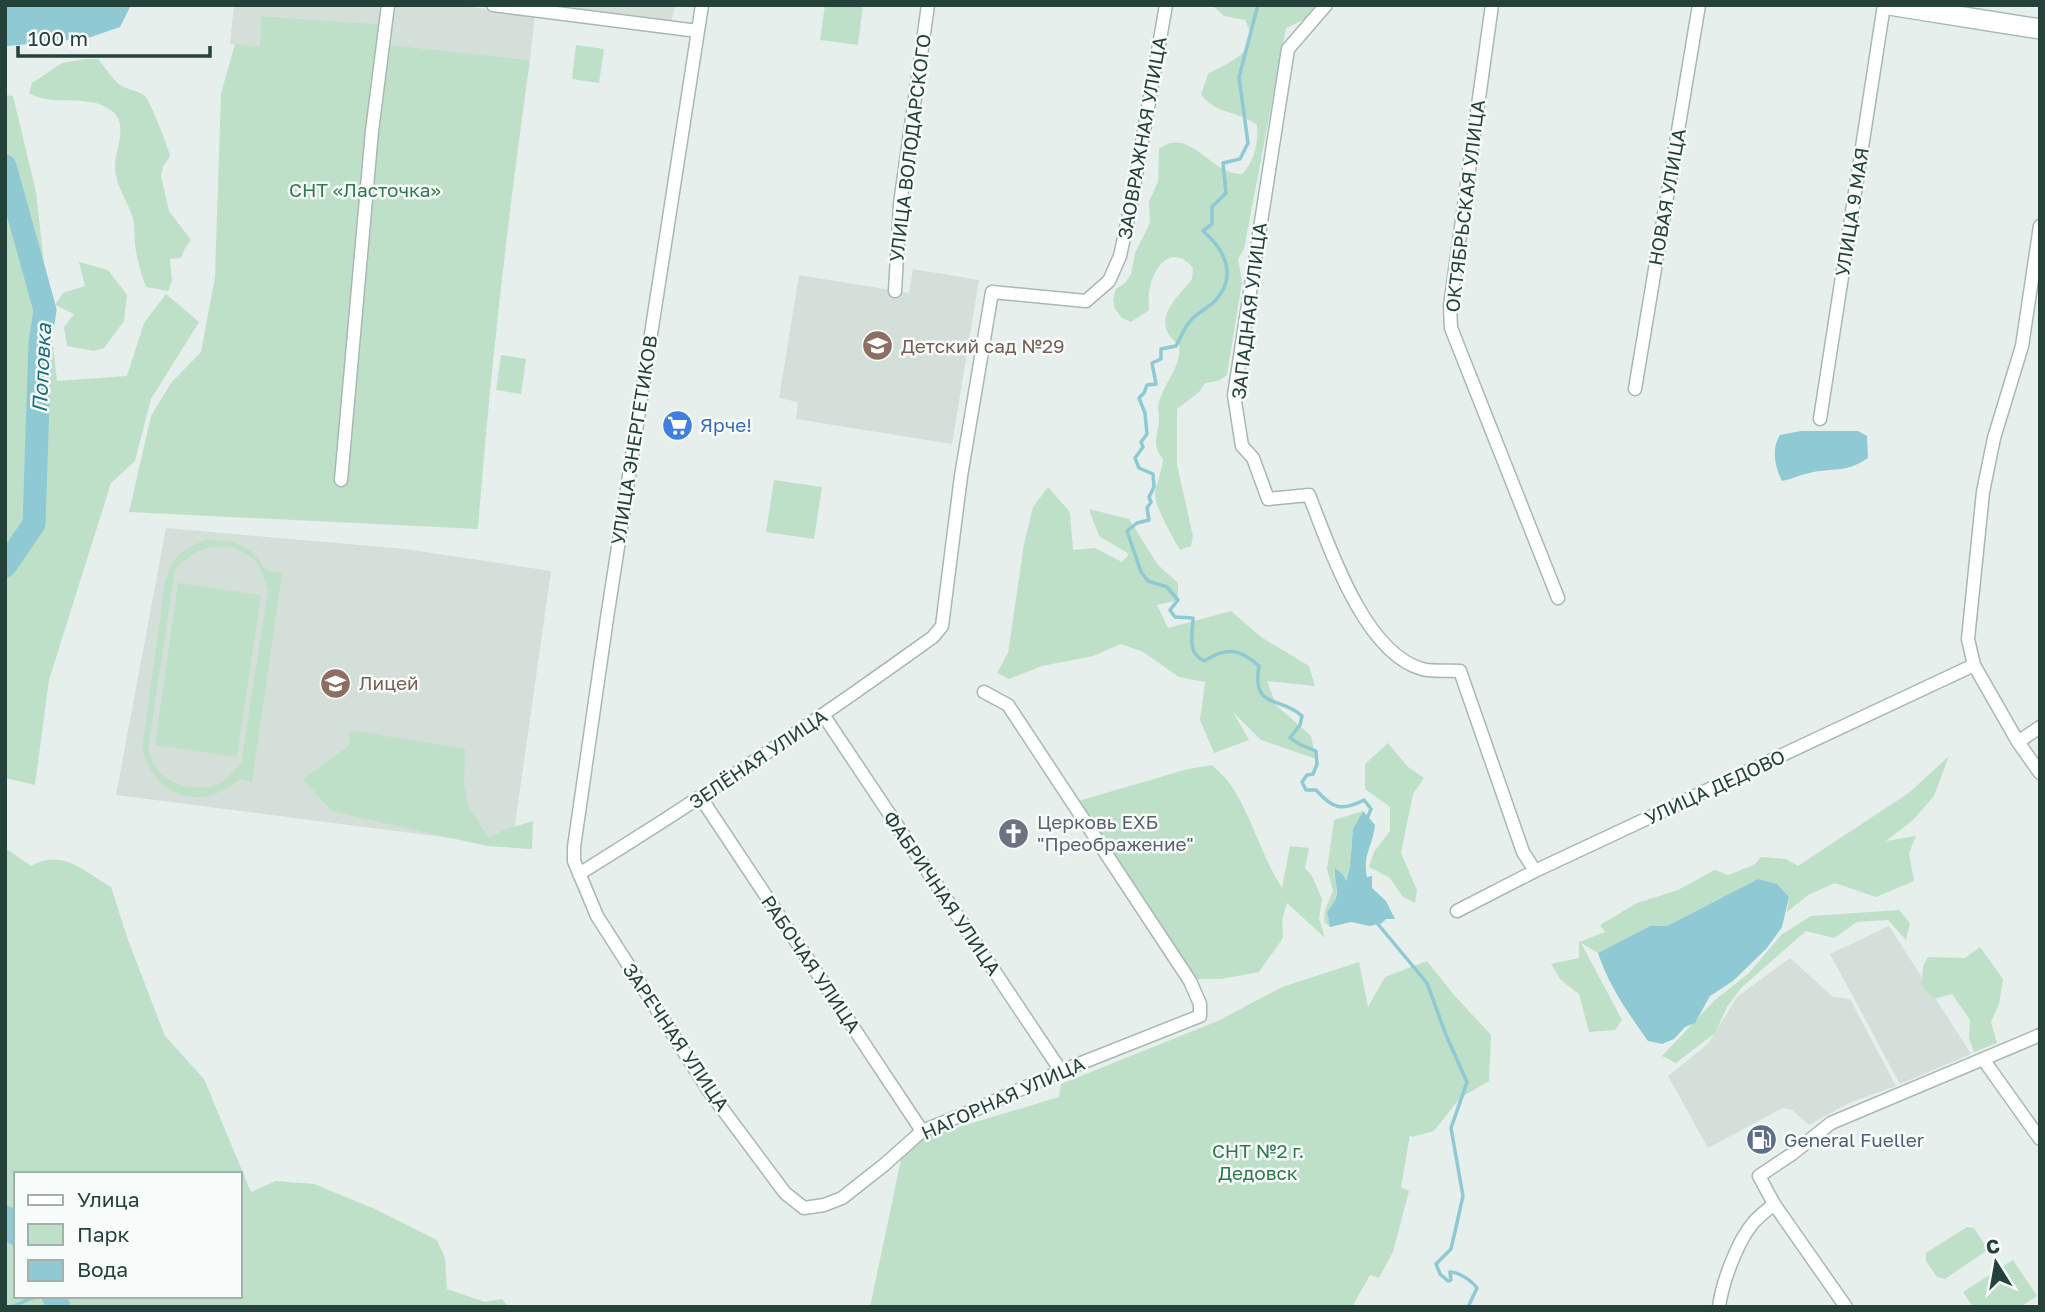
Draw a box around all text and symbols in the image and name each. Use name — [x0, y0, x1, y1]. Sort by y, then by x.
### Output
scale bar — [18, 14, 210, 58]
text: 100 m — [28, 25, 88, 51]
street label: УЛИЦА ВОЛОДАРСКОГО — [884, 33, 935, 263]
street label: ЗАОВРАЖНАЯ УЛИЦА — [1112, 34, 1171, 241]
street label: ОКТЯБРЬСКАЯ УЛИЦА — [1440, 98, 1489, 314]
street label: НОВАЯ УЛИЦА — [1643, 126, 1690, 267]
street label: УЛИЦА 9 МАЯ — [1830, 146, 1873, 278]
park label: СНТ «Ласточка» — [289, 178, 441, 201]
street label: ЗАПАДНАЯ УЛИЦА — [1226, 221, 1271, 401]
water label: Поповка — [26, 322, 56, 413]
school or university icon: Детский сад №29 — [861, 329, 895, 363]
street label: УЛИЦА ЭНЕРГЕТИКОВ — [606, 333, 661, 546]
place label: Детский сад №29 — [901, 334, 1065, 357]
supermarket icon: Ярче! — [660, 408, 694, 442]
place label: Ярче! — [700, 413, 752, 436]
school or university icon: Лицей — [319, 666, 353, 700]
place label: Лицей — [359, 671, 419, 694]
street label: ЗЕЛЁНАЯ УЛИЦА — [684, 704, 831, 813]
street label: УЛИЦА ДЕДОВО — [1641, 744, 1789, 829]
street label: ФАБРИЧНАЯ УЛИЦА — [879, 806, 1006, 980]
place label: Церковь ЕХБ "Преображение" — [1037, 810, 1194, 855]
church icon: Церковь ЕХБ "Преображение" — [997, 816, 1031, 850]
street label: РАБОЧАЯ УЛИЦА — [757, 891, 866, 1037]
street label: ЗАРЕЧНАЯ УЛИЦА — [618, 958, 735, 1115]
street label: НАГОРНАЯ УЛИЦА — [918, 1051, 1088, 1144]
fuel station icon: General Fueller — [1744, 1123, 1778, 1157]
place label: General Fueller — [1784, 1128, 1925, 1151]
park label: СНТ №2 г. Дедовск — [1212, 1139, 1304, 1184]
legend — [14, 1172, 242, 1298]
text: Улица — [77, 1186, 140, 1212]
text: Парк — [77, 1221, 130, 1247]
north arrow — [1961, 1228, 2031, 1298]
text: С — [1984, 1233, 2001, 1258]
text: Вода — [77, 1256, 128, 1282]

